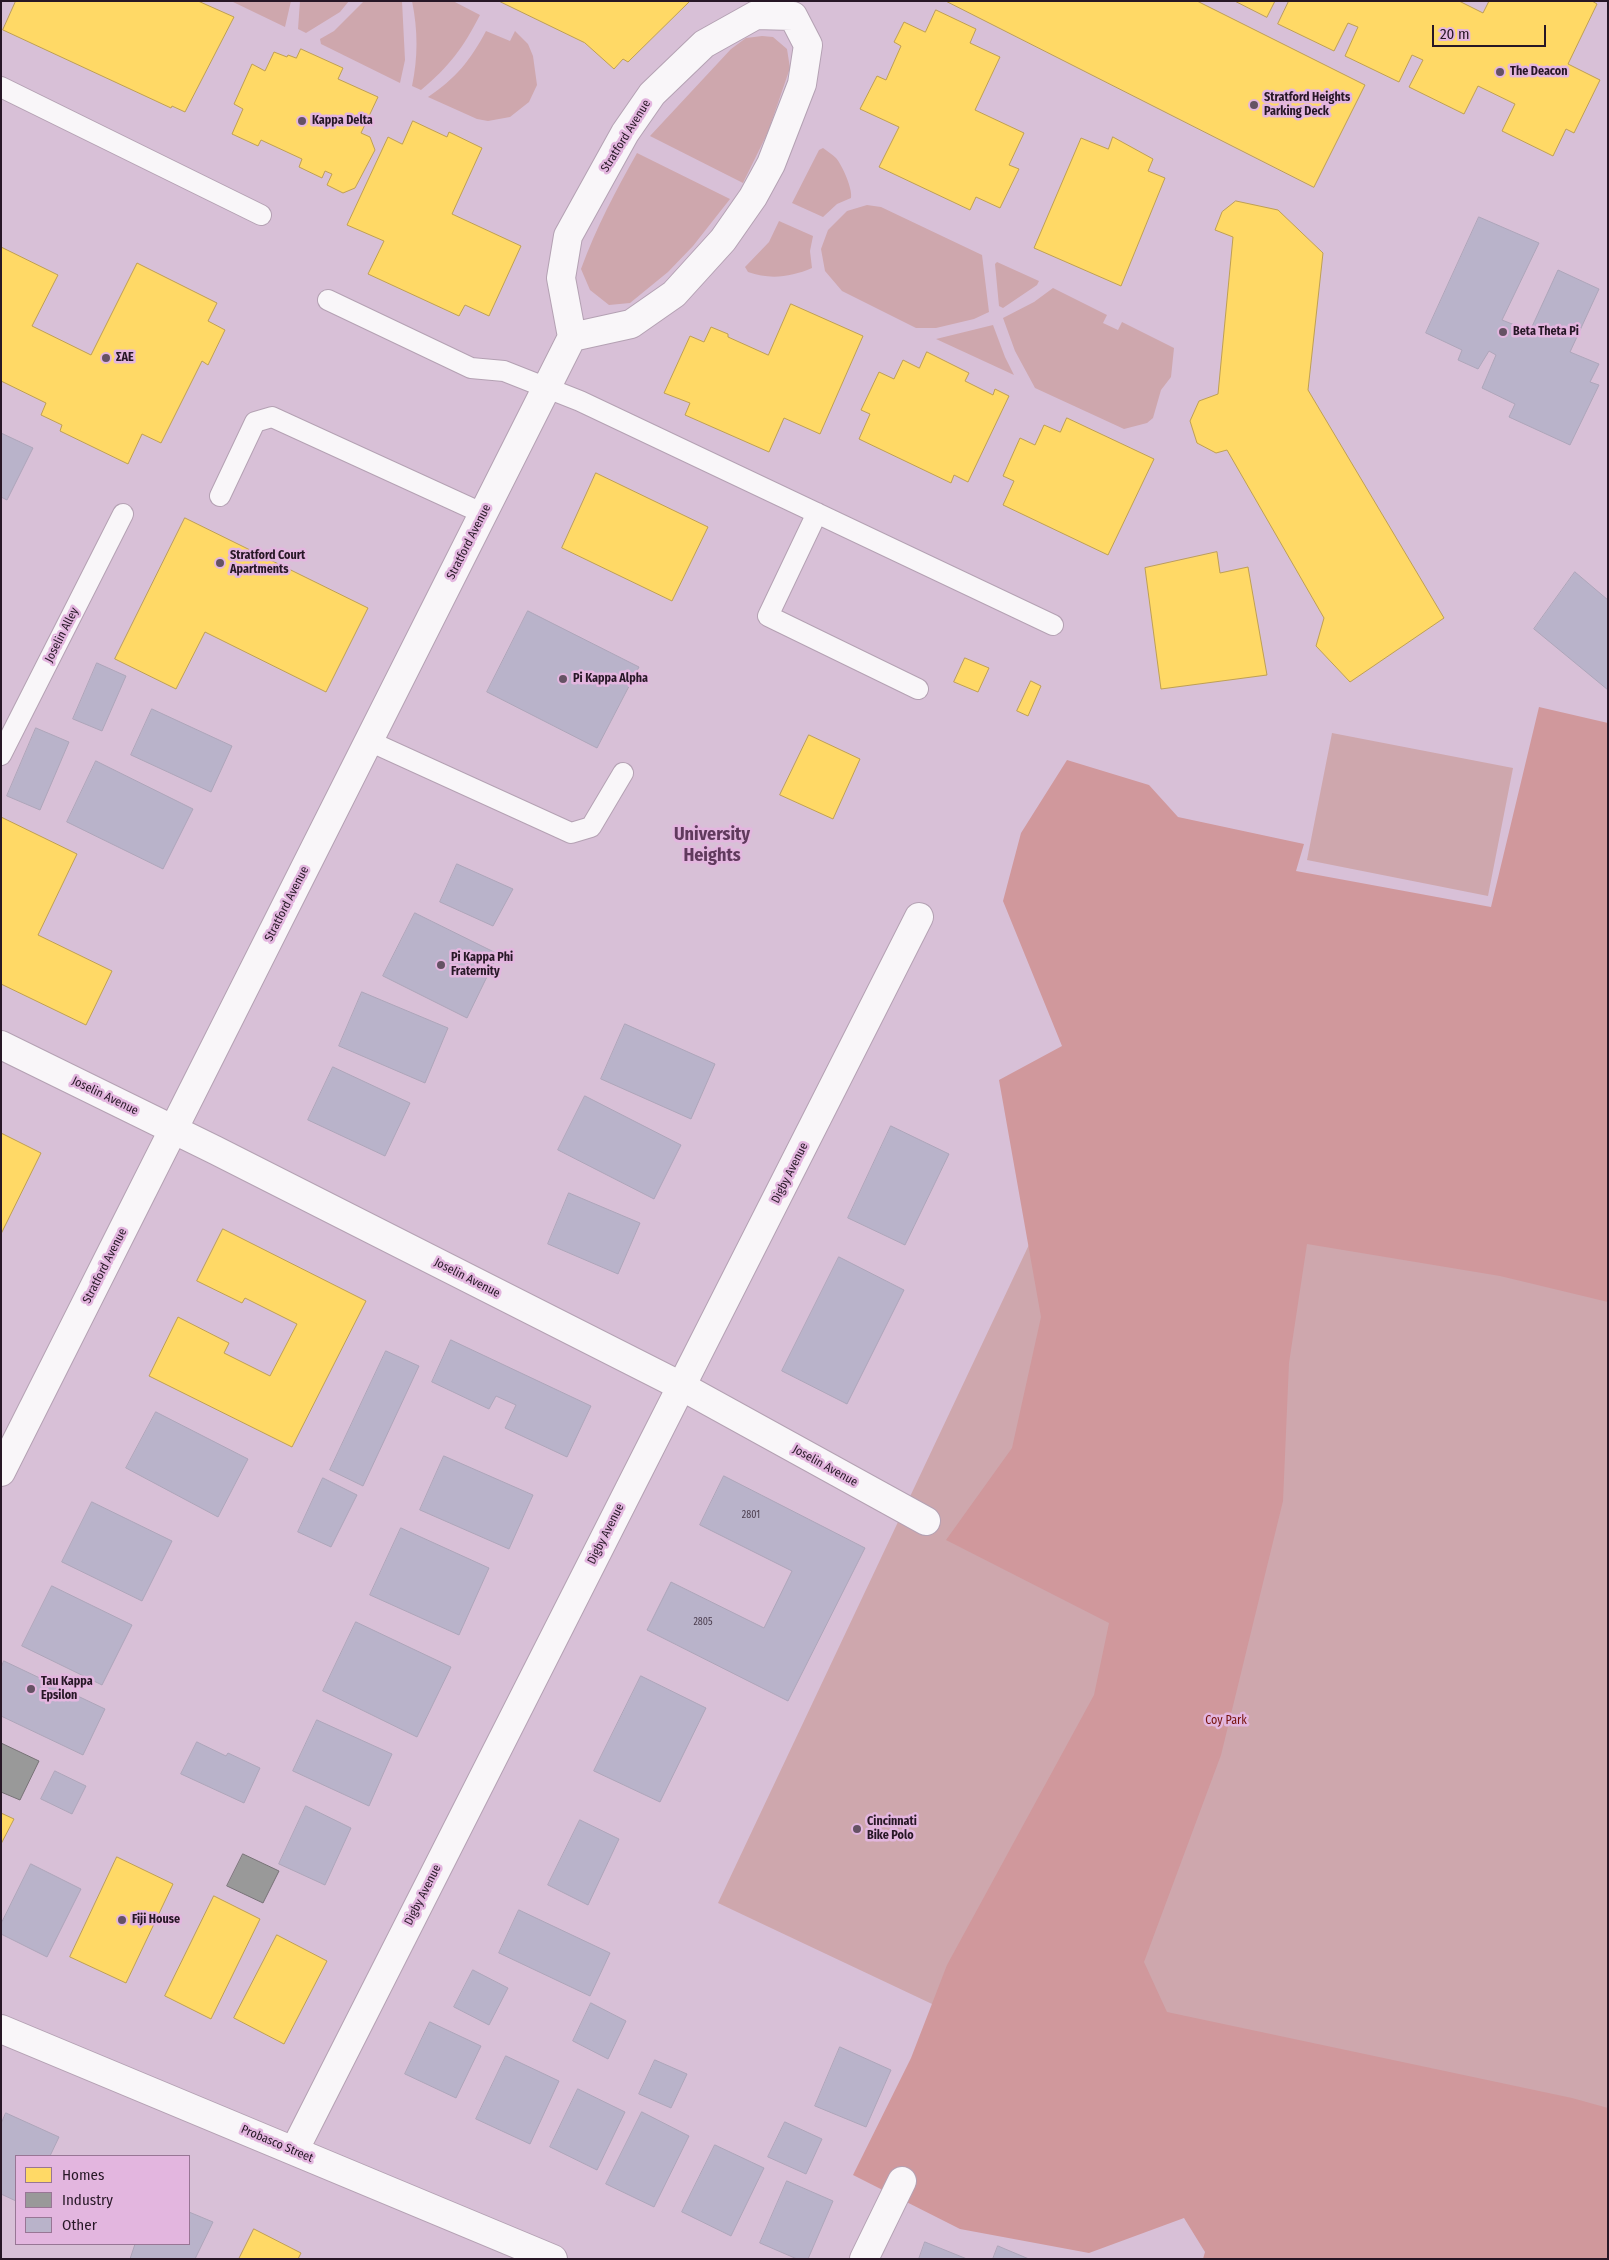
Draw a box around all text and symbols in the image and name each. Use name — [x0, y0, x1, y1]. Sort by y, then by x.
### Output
scale bar — [1434, 15, 1548, 47]
text: 20 m — [1440, 25, 1470, 43]
place label: The Deacon — [1510, 65, 1568, 79]
marker: The Deacon — [1494, 66, 1506, 78]
place label: Stratford Heights Parking Deck — [1264, 91, 1350, 119]
street label: Stratford Avenue — [598, 97, 654, 175]
marker: Stratford Heights Parking Deck — [1248, 99, 1260, 111]
place label: Kappa Delta — [312, 114, 373, 128]
marker: Kappa Delta — [296, 115, 308, 127]
place label: Beta Theta Pi — [1513, 325, 1579, 339]
marker: Beta Theta Pi — [1497, 326, 1509, 338]
place label: ΣΑΕ — [116, 351, 134, 365]
marker: ΣΑΕ — [100, 352, 112, 364]
street label: Stratford Avenue — [444, 502, 494, 582]
place label: Stratford Court Apartments — [230, 549, 305, 577]
marker: Stratford Court Apartments — [214, 557, 226, 569]
street label: Joselin Alley — [42, 605, 82, 665]
place label: Pi Kappa Alpha — [573, 672, 648, 686]
marker: Pi Kappa Alpha — [557, 673, 569, 685]
district label: University Heights — [674, 824, 750, 866]
street label: Stratford Avenue — [262, 864, 312, 944]
place label: Pi Kappa Phi Fraternity — [451, 951, 513, 979]
marker: Pi Kappa Phi Fraternity — [435, 959, 447, 971]
street label: Joselin Avenue — [69, 1074, 141, 1118]
street label: Digby Avenue — [769, 1140, 811, 1206]
street label: Stratford Avenue — [80, 1226, 130, 1306]
street label: Joselin Avenue — [432, 1255, 502, 1301]
street label: Joselin Avenue — [790, 1442, 860, 1490]
street label: Digby Avenue — [585, 1501, 627, 1567]
house number: 2801 — [742, 1509, 760, 1521]
house number: 2805 — [693, 1616, 713, 1628]
place label: Tau Kappa Epsilon — [41, 1675, 93, 1703]
marker: Tau Kappa Epsilon — [25, 1683, 37, 1695]
park label: Coy Park — [1205, 1714, 1247, 1728]
place label: Cincinnati Bike Polo — [867, 1815, 917, 1843]
marker: Cincinnati Bike Polo — [851, 1823, 863, 1835]
street label: Digby Avenue — [402, 1862, 444, 1928]
place label: Fiji House — [132, 1913, 180, 1927]
marker: Fiji House — [116, 1914, 128, 1926]
street label: Probasco Street — [239, 2122, 315, 2166]
legend — [15, 2155, 190, 2245]
text: Homes — [62, 2166, 104, 2184]
text: Industry — [62, 2191, 113, 2209]
text: Other — [62, 2216, 97, 2234]

